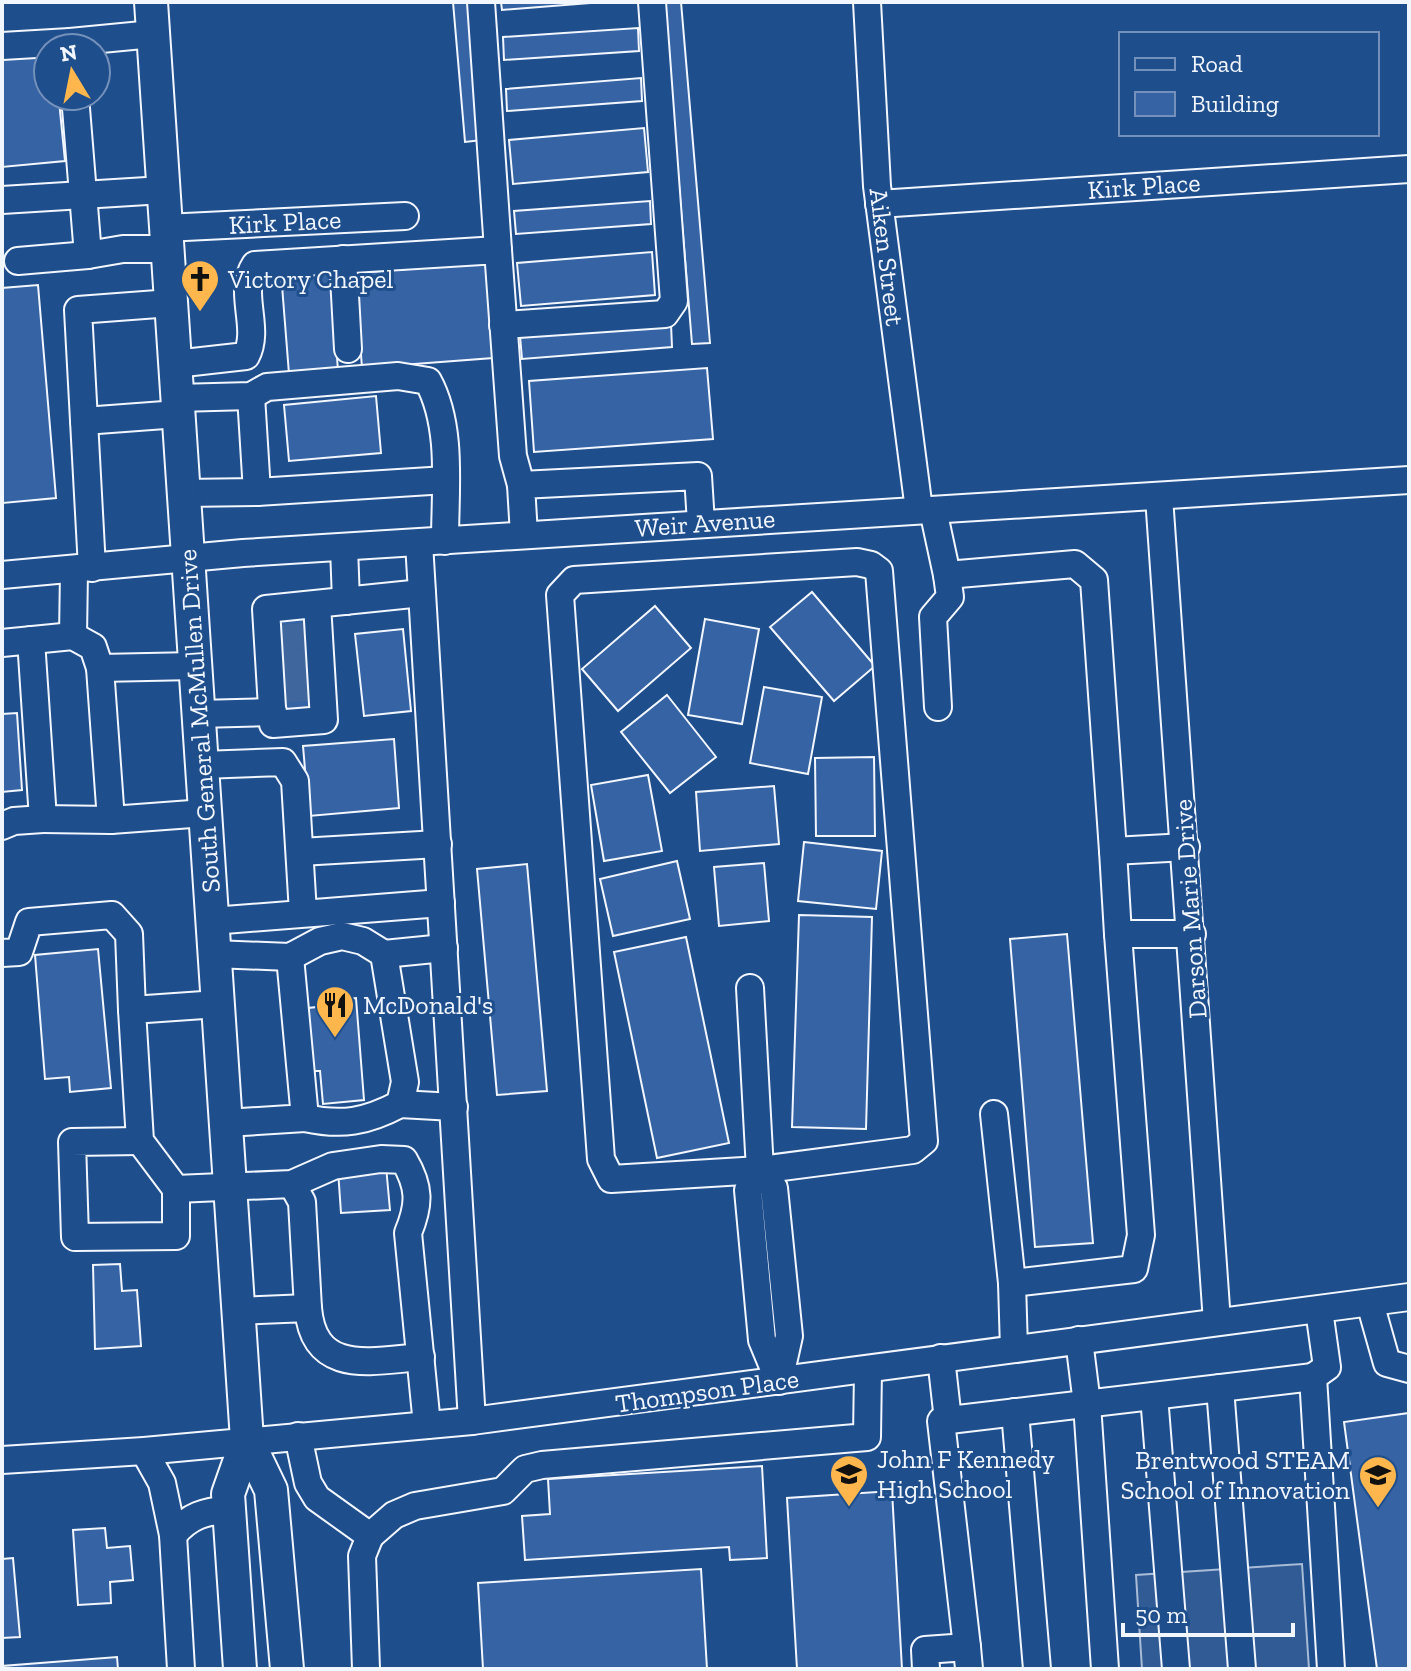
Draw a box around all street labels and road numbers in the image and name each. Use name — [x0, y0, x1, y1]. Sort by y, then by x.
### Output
street label: Kirk Place — [1087, 166, 1201, 206]
street label: Aiken Street — [863, 186, 911, 328]
street label: Kirk Place — [228, 203, 342, 241]
street label: Weir Avenue — [634, 502, 776, 544]
street label: South General McMullen Drive — [171, 548, 227, 894]
street label: Darson Marie Drive — [1166, 798, 1214, 1020]
street label: Thompson Place — [613, 1362, 801, 1420]

